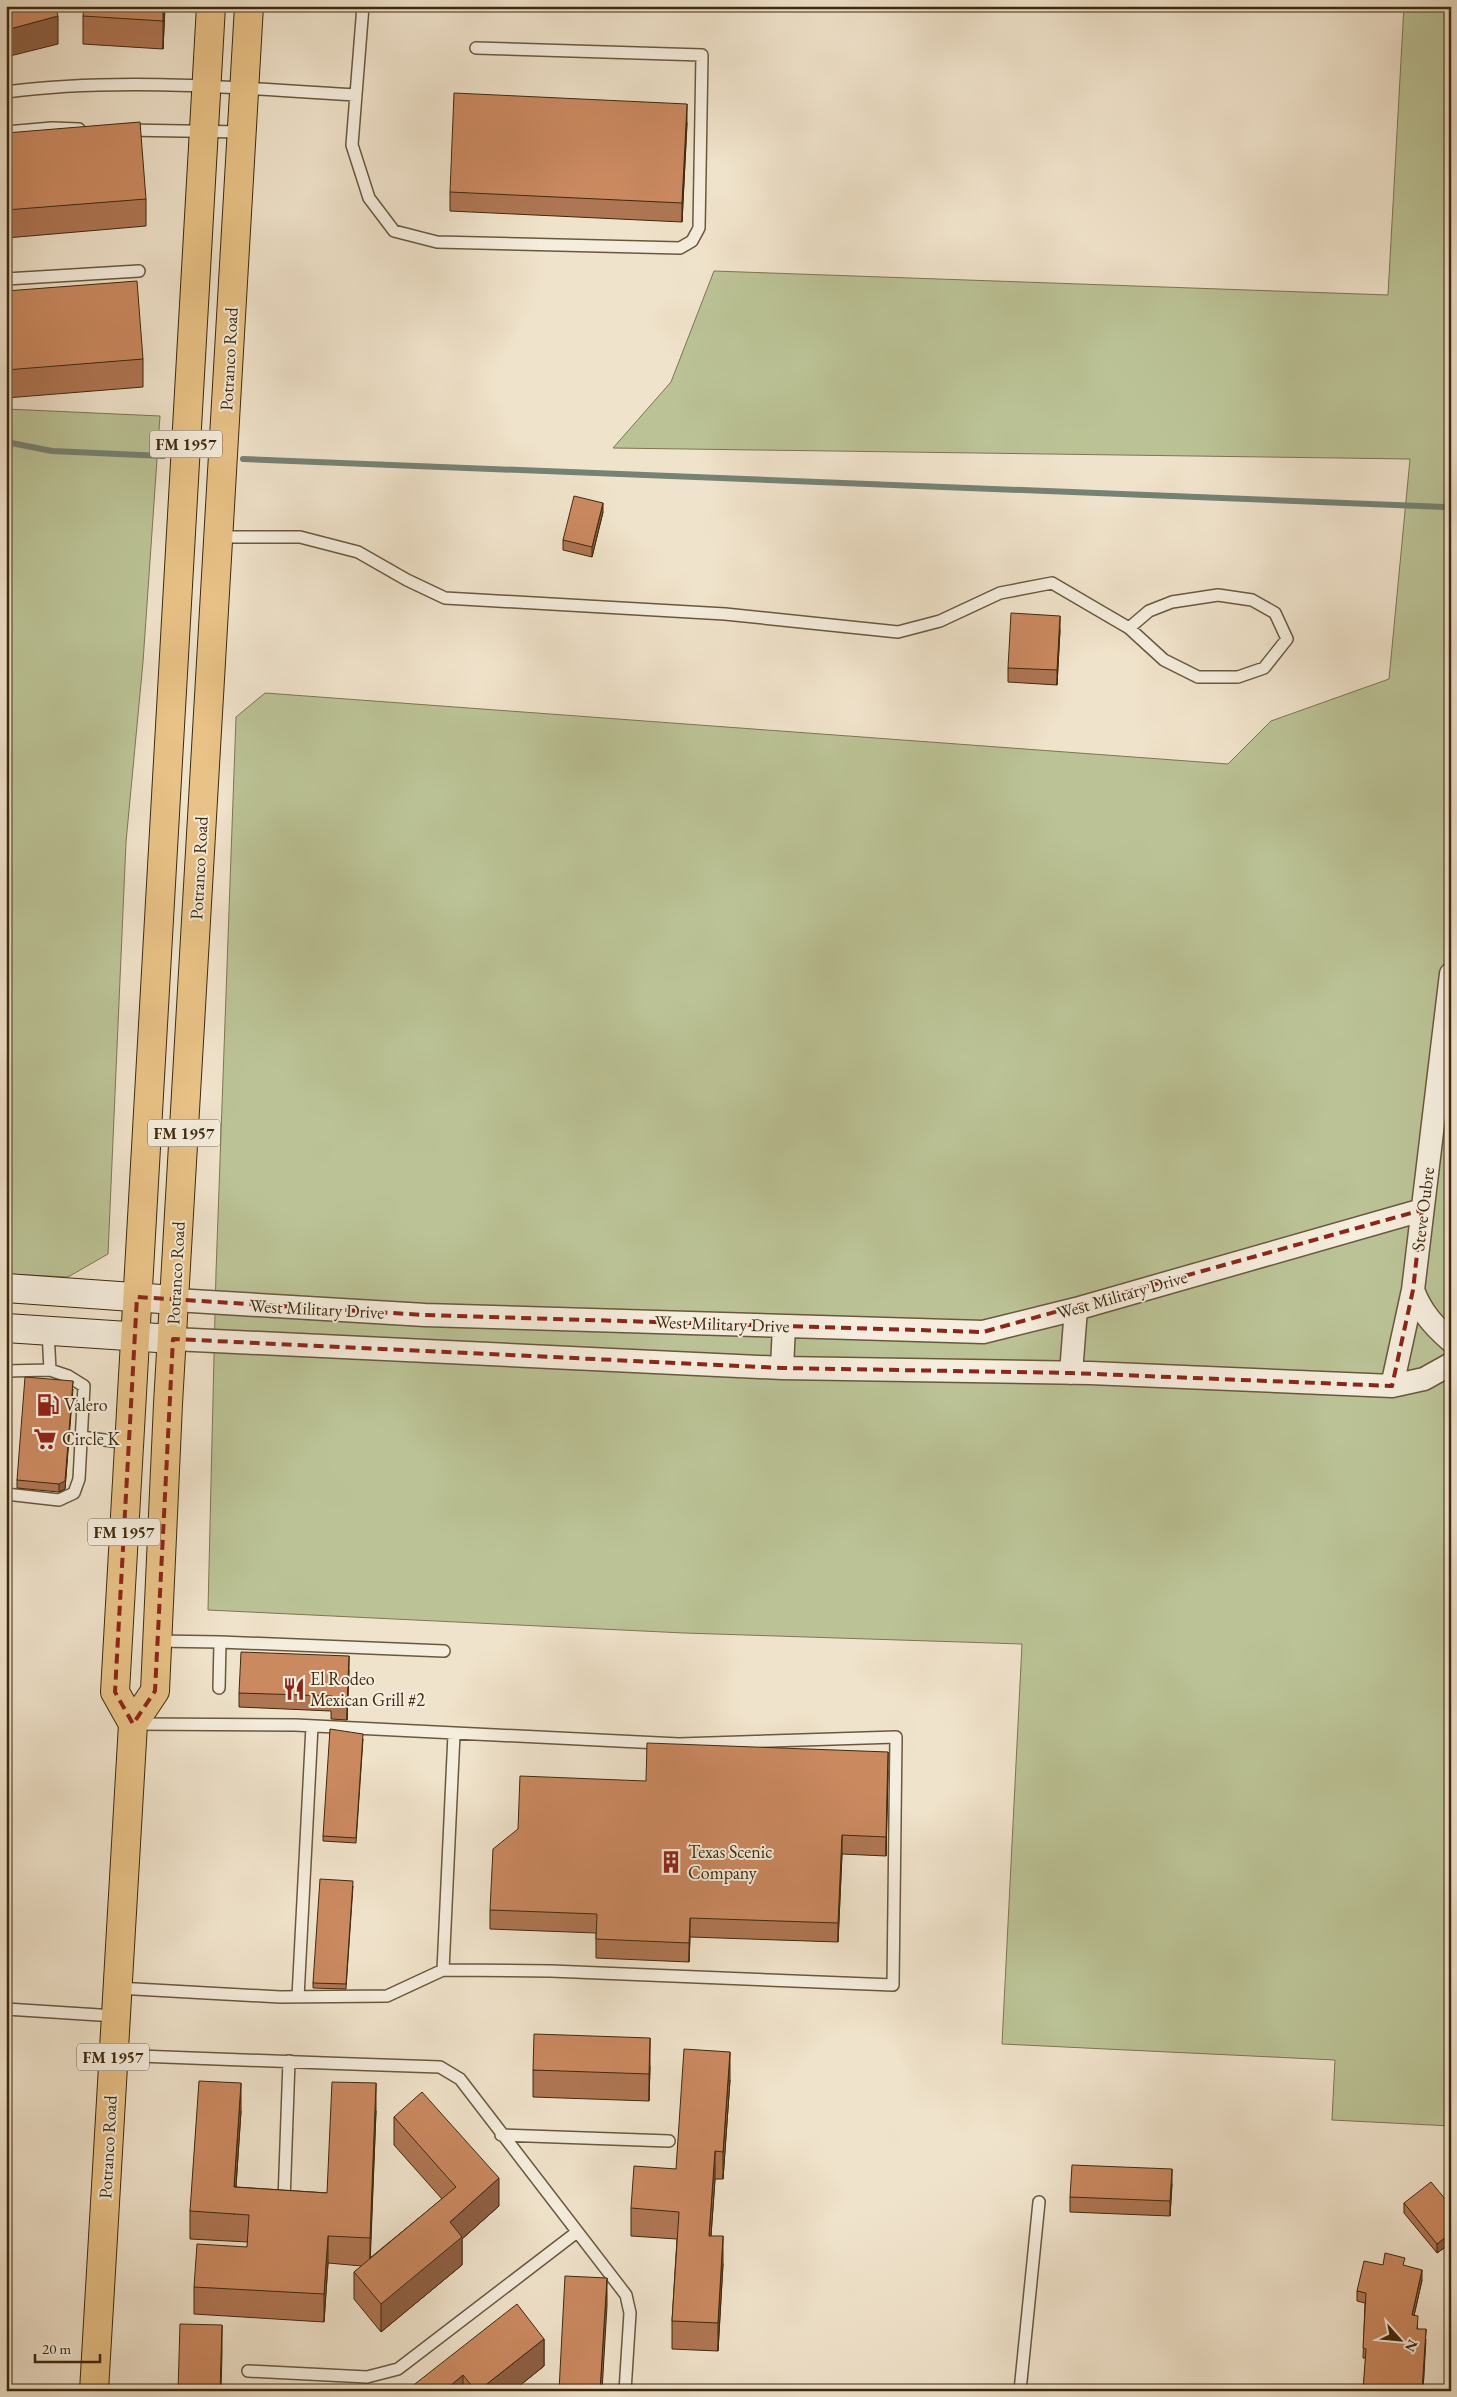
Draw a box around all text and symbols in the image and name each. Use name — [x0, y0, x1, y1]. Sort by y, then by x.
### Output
street label: Potranco Road — [214, 306, 243, 411]
road number: FM 1957 — [150, 430, 222, 458]
street label: Potranco Road — [184, 815, 213, 920]
road number: FM 1957 — [148, 1120, 220, 1146]
street label: Steve Oubre — [1406, 1166, 1439, 1252]
street label: Potranco Road — [161, 1220, 190, 1325]
street label: West Military Drive — [1054, 1265, 1190, 1324]
street label: West Military Drive — [249, 1293, 385, 1324]
street label: West Military Drive — [654, 1310, 790, 1337]
fuel station icon: Valero — [35, 1392, 61, 1418]
place label: Valero — [64, 1393, 108, 1416]
supermarket icon: Circle K — [32, 1426, 58, 1452]
place label: Circle K — [62, 1427, 120, 1450]
road number: FM 1957 — [88, 1518, 160, 1545]
place label: El Rodeo Mexican Grill #2 — [310, 1667, 425, 1711]
restaurant icon: El Rodeo Mexican Grill #2 — [281, 1676, 307, 1702]
place label: Texas Scenic Company — [688, 1840, 773, 1884]
building icon: Texas Scenic Company — [658, 1849, 684, 1875]
road number: FM 1957 — [77, 2044, 149, 2070]
street label: Potranco Road — [93, 2094, 122, 2199]
north arrow — [1374, 2314, 1424, 2364]
scale bar — [35, 2332, 100, 2364]
text: N — [1401, 2337, 1422, 2356]
text: 20 m — [42, 2339, 71, 2358]

